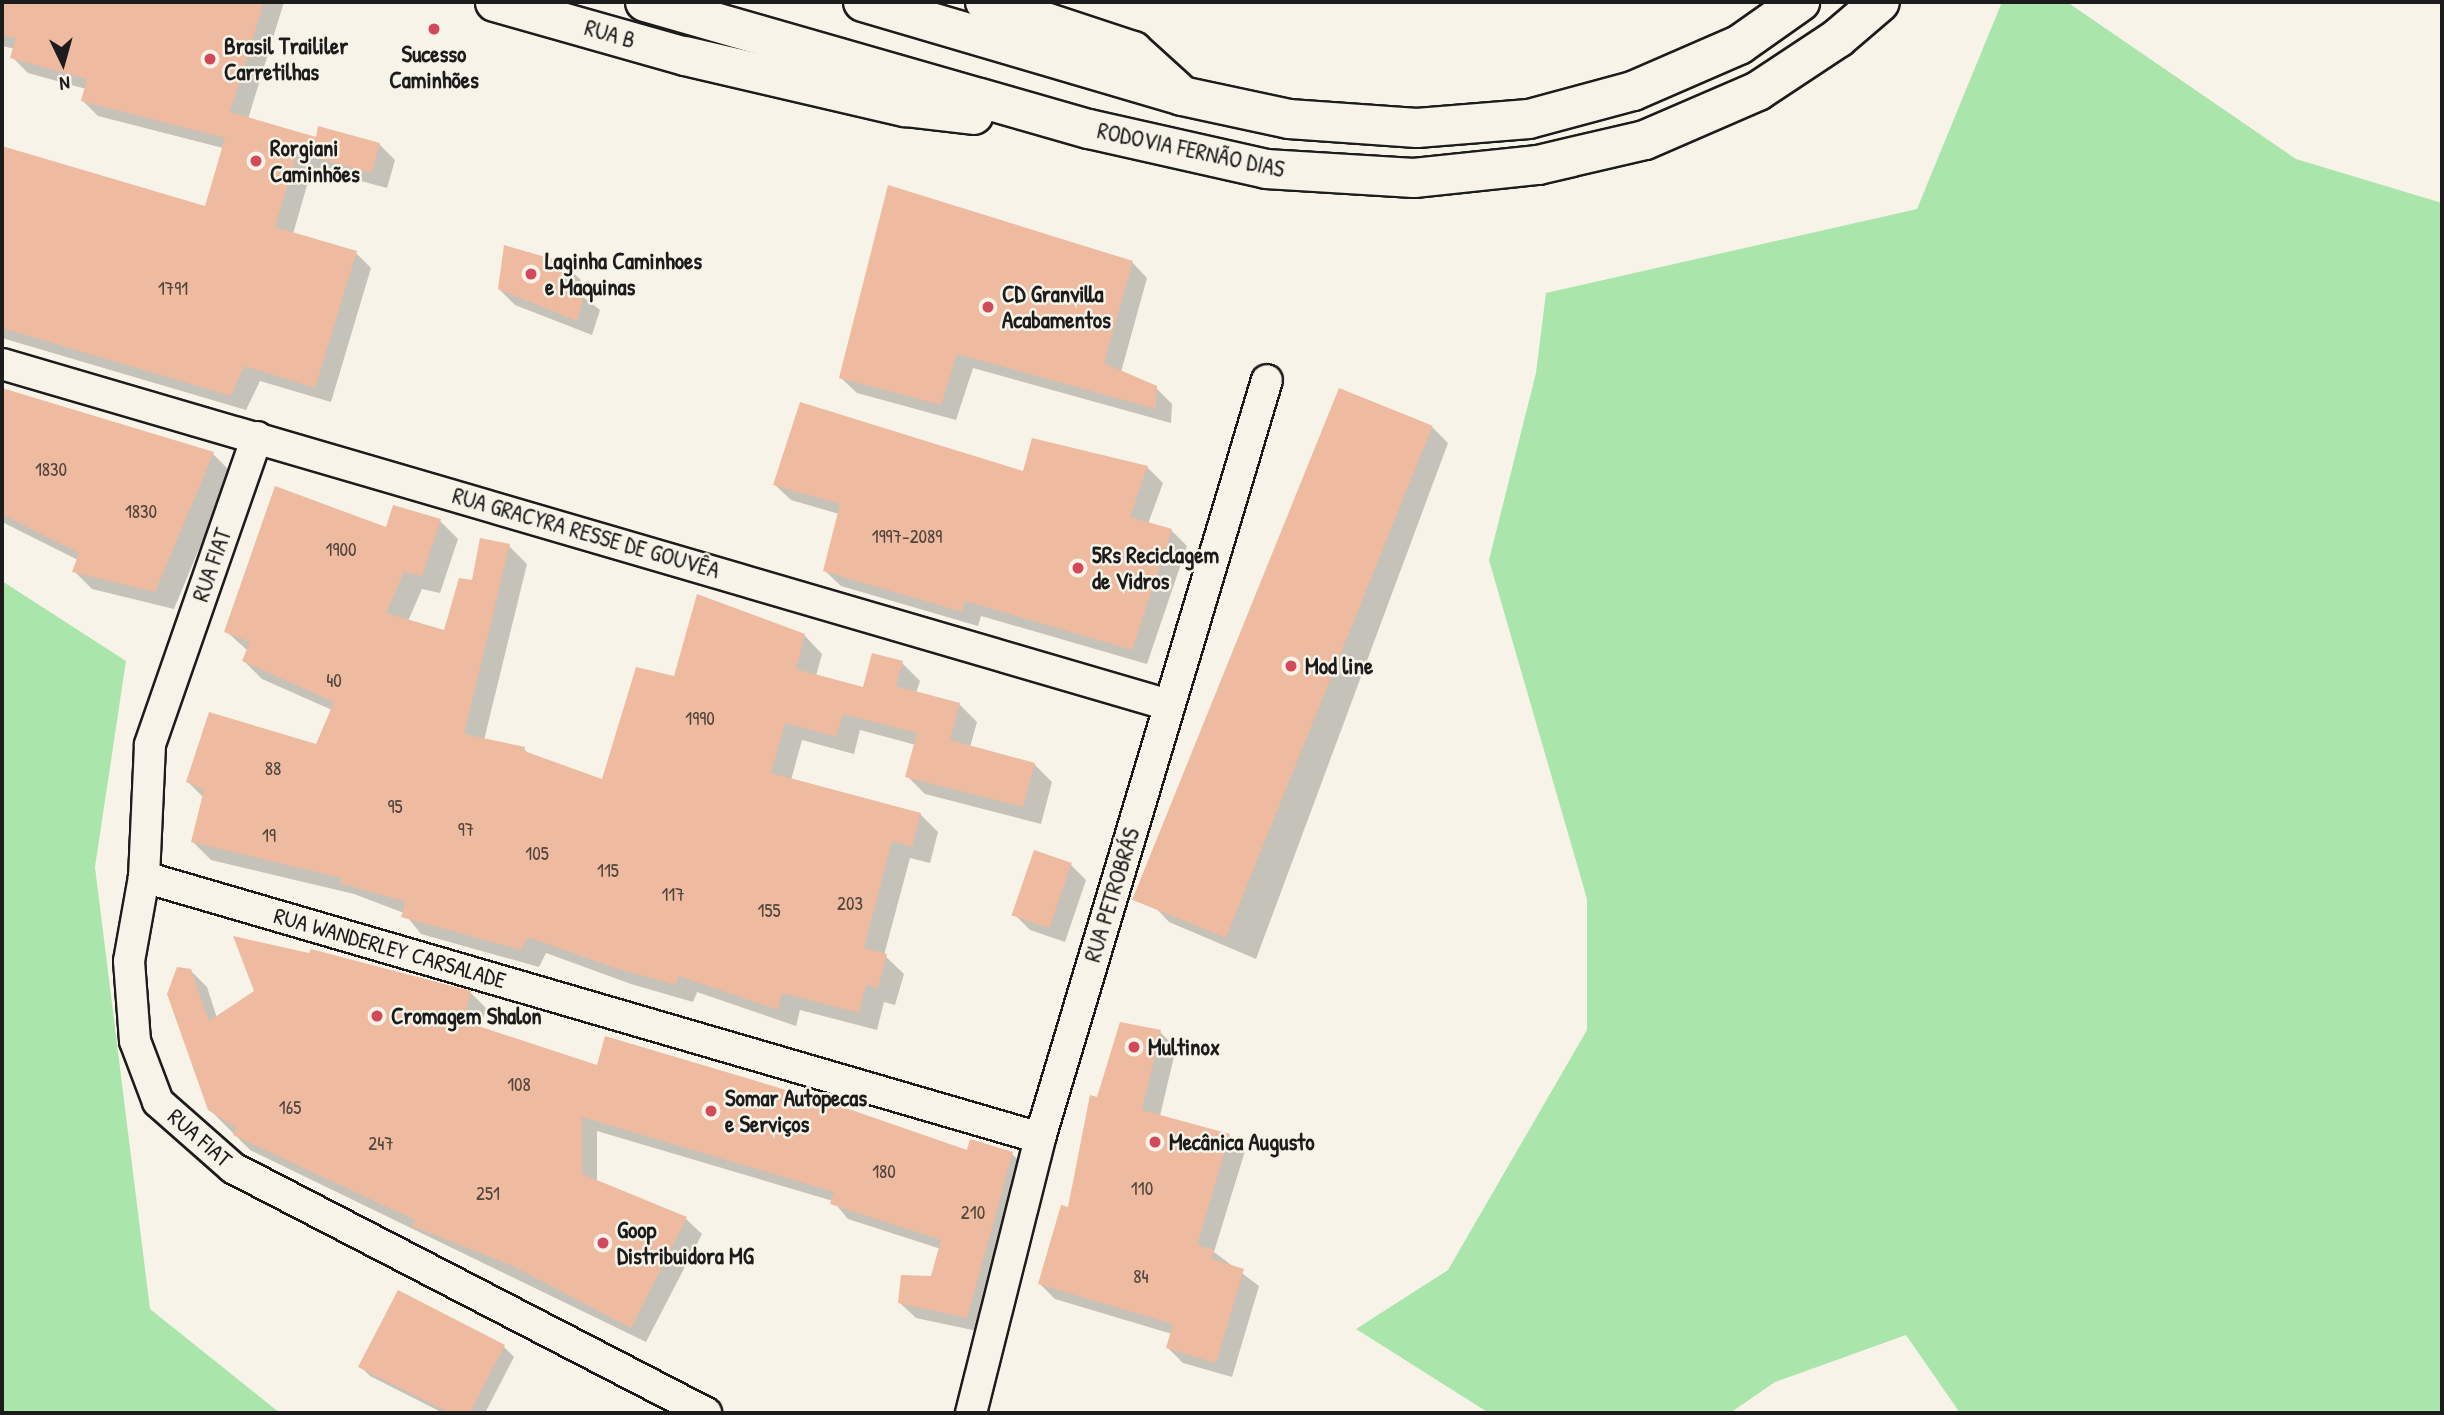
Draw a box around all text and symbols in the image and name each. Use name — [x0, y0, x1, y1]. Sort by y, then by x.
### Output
street label: RUA B — [582, 14, 638, 54]
marker: Sucesso Caminhões — [426, 21, 442, 37]
north arrow — [28, 28, 98, 98]
place label: Brasil Traililer Carretilhas — [224, 32, 348, 86]
place label: Sucesso Caminhões — [389, 40, 479, 94]
marker: Brasil Traililer Carretilhas — [202, 51, 218, 67]
text: N — [59, 71, 71, 97]
street label: RODOVIA FERNÃO DIAS — [1095, 117, 1287, 183]
place label: Rorgiani Caminhões — [270, 134, 360, 188]
marker: Rorgiani Caminhões — [248, 153, 264, 169]
place label: Laginha Caminhoes e Maquinas — [545, 247, 702, 301]
marker: Laginha Caminhoes e Maquinas — [523, 266, 539, 282]
house number: 1791 — [158, 278, 188, 300]
place label: CD Granvilla Acabamentos — [1002, 280, 1111, 334]
marker: CD Granvilla Acabamentos — [980, 299, 996, 315]
house number: 1830 — [35, 459, 67, 481]
street label: RUA GRACYRA RESSE DE GOUVÊA — [449, 482, 723, 584]
house number: 1830 — [125, 501, 157, 523]
street label: RUA FIAT — [187, 525, 237, 605]
house number: 1997-2089 — [872, 526, 942, 548]
house number: 1900 — [326, 539, 356, 561]
place label: 5Rs Reciclagem de Vidros — [1092, 541, 1219, 595]
marker: 5Rs Reciclagem de Vidros — [1070, 560, 1086, 576]
place label: Mod line — [1305, 652, 1373, 680]
marker: Mod line — [1283, 658, 1299, 674]
house number: 40 — [326, 670, 342, 692]
house number: 1990 — [685, 708, 715, 730]
house number: 88 — [265, 758, 281, 780]
house number: 95 — [387, 796, 403, 818]
house number: 97 — [458, 819, 474, 841]
house number: 19 — [262, 825, 276, 847]
street label: RUA PETROBRÁS — [1079, 825, 1145, 965]
house number: 105 — [525, 843, 549, 865]
house number: 115 — [597, 860, 619, 882]
house number: 117 — [661, 884, 685, 906]
house number: 203 — [837, 893, 863, 915]
house number: 155 — [758, 900, 780, 922]
street label: RUA WANDERLEY CARSALADE — [271, 902, 509, 994]
place label: Cromagem Shalon — [391, 1002, 542, 1030]
marker: Cromagem Shalon — [369, 1008, 385, 1024]
place label: Multinox — [1148, 1033, 1220, 1061]
marker: Multinox — [1126, 1039, 1142, 1055]
house number: 108 — [507, 1074, 531, 1096]
place label: Somar Autopecas e Serviços — [725, 1084, 867, 1138]
house number: 165 — [279, 1097, 301, 1119]
street label: RUA FIAT — [162, 1103, 238, 1173]
marker: Somar Autopecas e Serviços — [703, 1103, 719, 1119]
place label: Mecânica Augusto — [1169, 1128, 1314, 1156]
house number: 247 — [368, 1133, 394, 1155]
marker: Mecânica Augusto — [1147, 1134, 1163, 1150]
house number: 180 — [872, 1161, 896, 1183]
house number: 110 — [1131, 1178, 1153, 1200]
house number: 251 — [476, 1183, 500, 1205]
house number: 210 — [961, 1202, 985, 1224]
place label: Goop Distribuidora MG — [617, 1216, 754, 1270]
marker: Goop Distribuidora MG — [595, 1235, 611, 1251]
house number: 84 — [1133, 1266, 1149, 1288]

